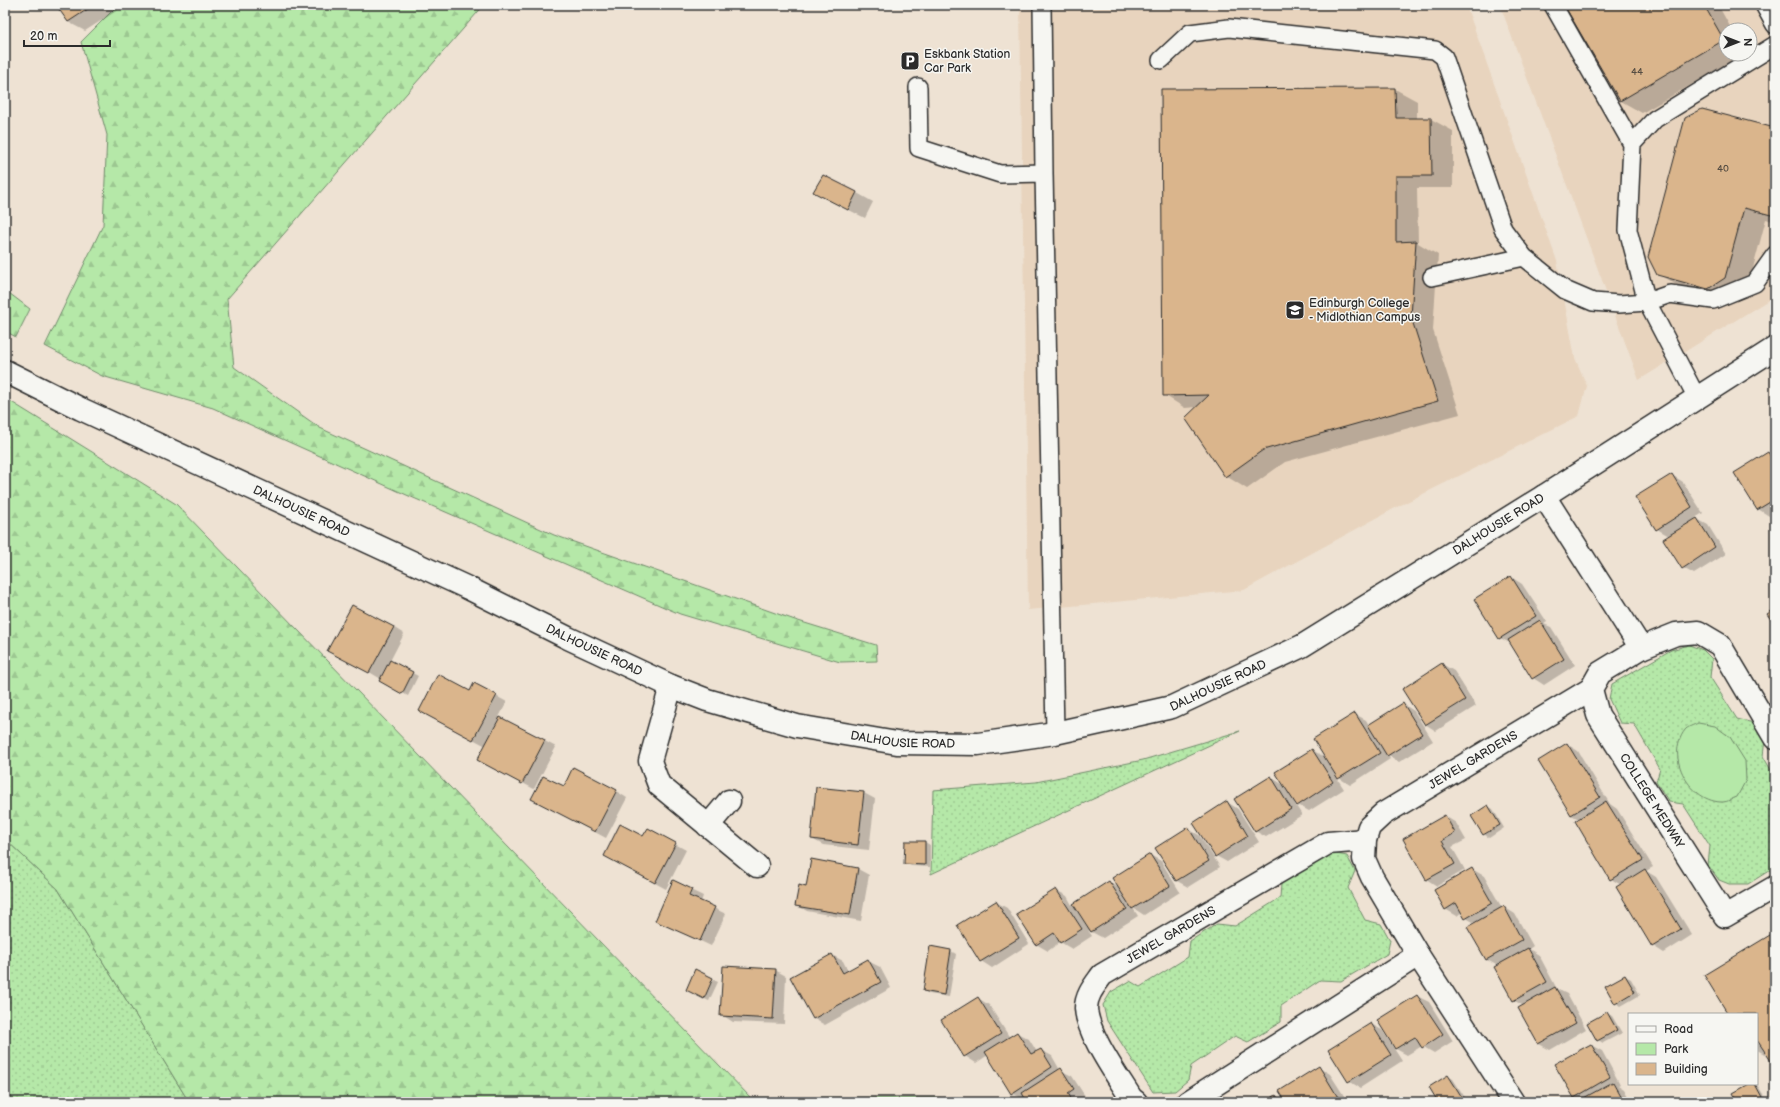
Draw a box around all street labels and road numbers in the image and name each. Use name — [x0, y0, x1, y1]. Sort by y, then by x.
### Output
street label: DALHOUSIE ROAD — [251, 483, 352, 540]
street label: DALHOUSIE ROAD — [1450, 490, 1548, 559]
street label: DALHOUSIE ROAD — [543, 621, 645, 680]
street label: DALHOUSIE ROAD — [1168, 657, 1269, 715]
street label: DALHOUSIE ROAD — [849, 728, 955, 752]
street label: JEWEL GARDENS — [1426, 728, 1520, 793]
street label: COLLEGE MEDWAY — [1616, 751, 1688, 852]
street label: JEWEL GARDENS — [1124, 903, 1219, 967]

